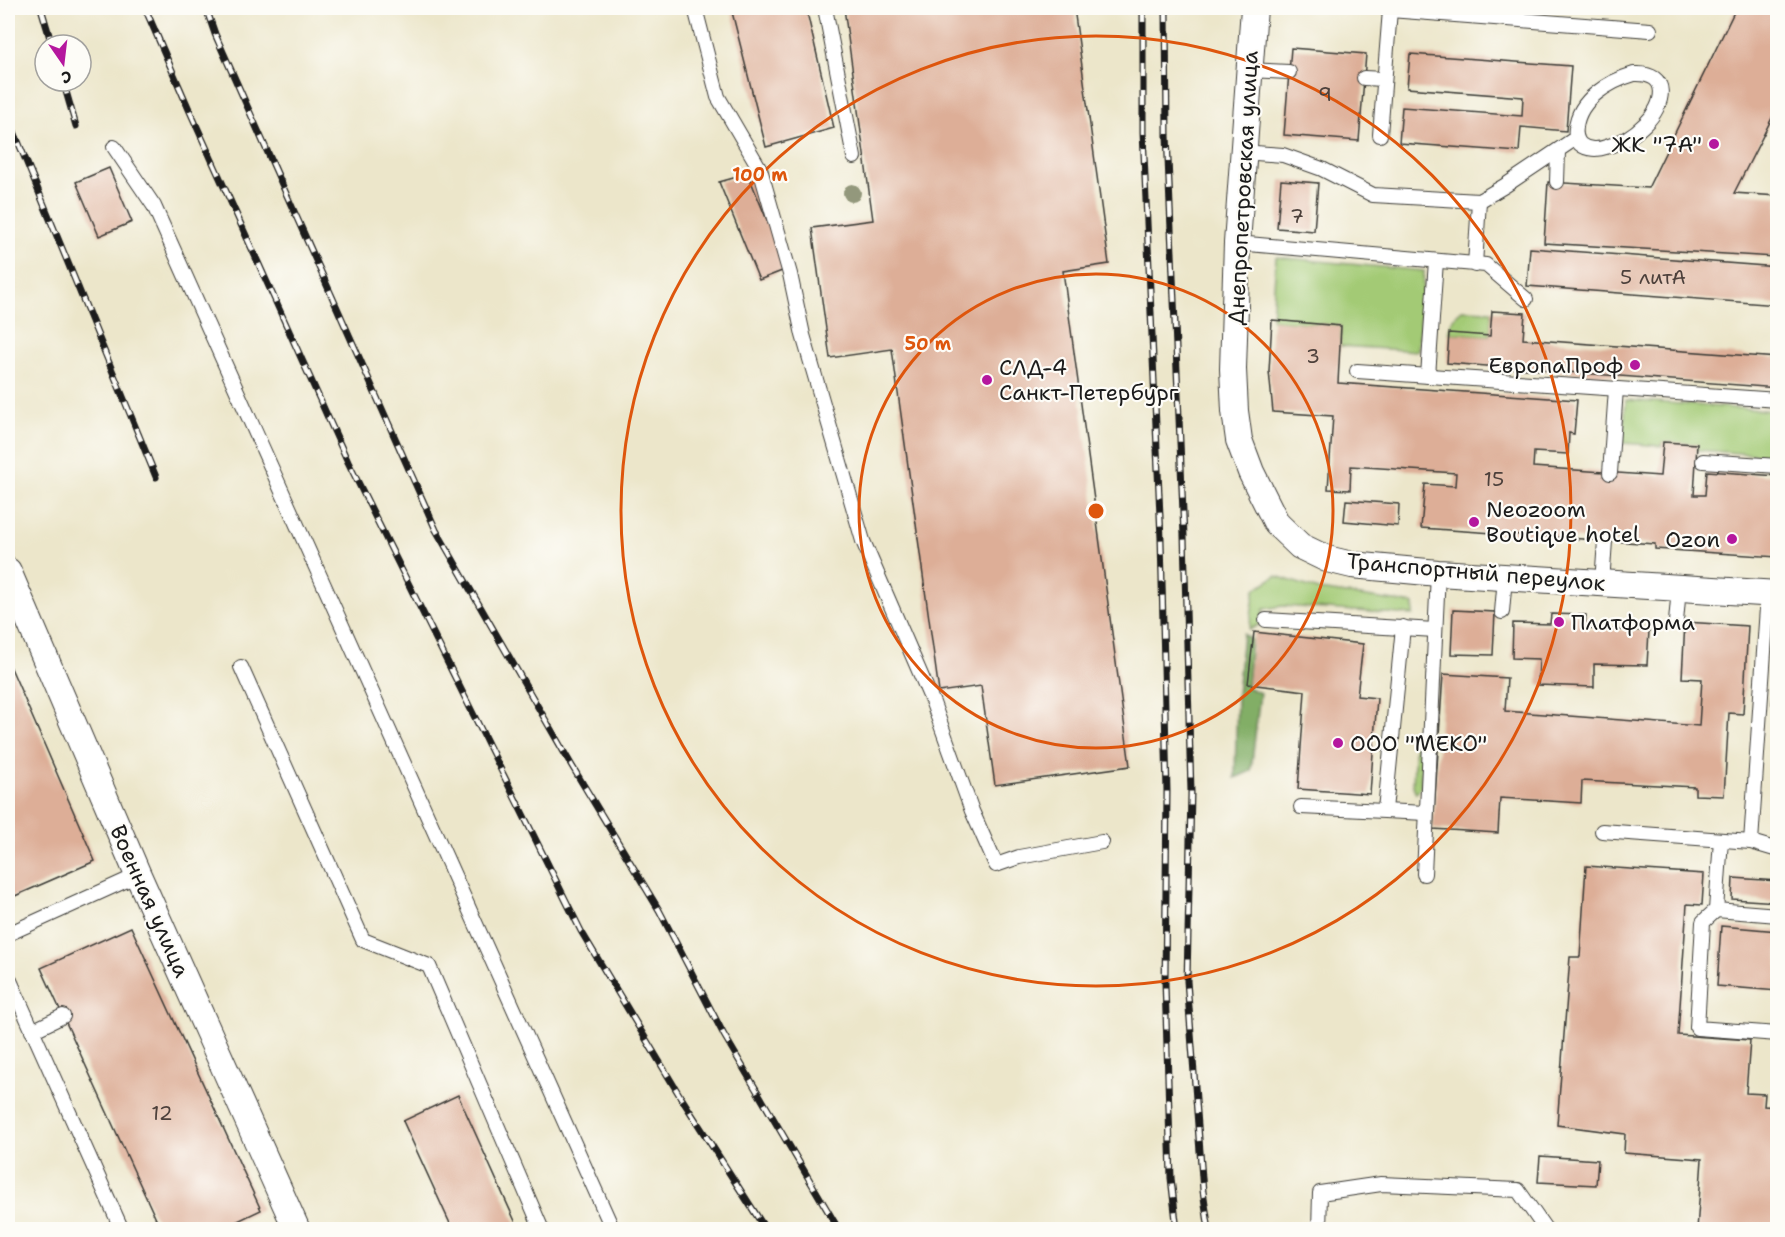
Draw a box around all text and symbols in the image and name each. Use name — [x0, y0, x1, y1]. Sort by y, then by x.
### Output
north arrow — [33, 33, 93, 93]
street label: Днепропетровская улица — [1221, 50, 1265, 326]
text: С — [59, 66, 74, 88]
house number: 9 — [1318, 81, 1332, 107]
place label: ЖК "7А" — [1611, 130, 1702, 159]
marker: ЖК "7А" — [1707, 137, 1721, 151]
text: 100 m — [732, 163, 788, 187]
house number: 7 — [1290, 203, 1304, 229]
house number: 5 литА — [1620, 264, 1686, 290]
text: 50 m — [905, 332, 952, 356]
house number: 3 — [1306, 343, 1320, 369]
place label: ЕвропаПроф — [1489, 351, 1623, 380]
place label: СЛД-4 Санкт-Петербург — [999, 353, 1179, 407]
marker: ЕвропаПроф — [1628, 358, 1642, 372]
marker: СЛД-4 Санкт-Петербург — [980, 373, 994, 387]
house number: 15 — [1484, 466, 1504, 492]
place label: Neozoom Boutique hotel — [1486, 495, 1640, 549]
centre of rings — [1086, 501, 1106, 521]
marker: Neozoom Boutique hotel — [1467, 515, 1481, 529]
place label: Ozon — [1665, 525, 1720, 554]
marker: Ozon — [1725, 532, 1739, 546]
street label: Транспортный переулок — [1345, 546, 1607, 598]
place label: Платформа — [1571, 608, 1695, 637]
marker: Платформа — [1552, 615, 1566, 629]
place label: OOO "MEKO" — [1350, 729, 1487, 758]
marker: OOO "MEKO" — [1331, 736, 1345, 750]
street label: Военная улица — [103, 820, 197, 982]
house number: 12 — [151, 1100, 173, 1126]

